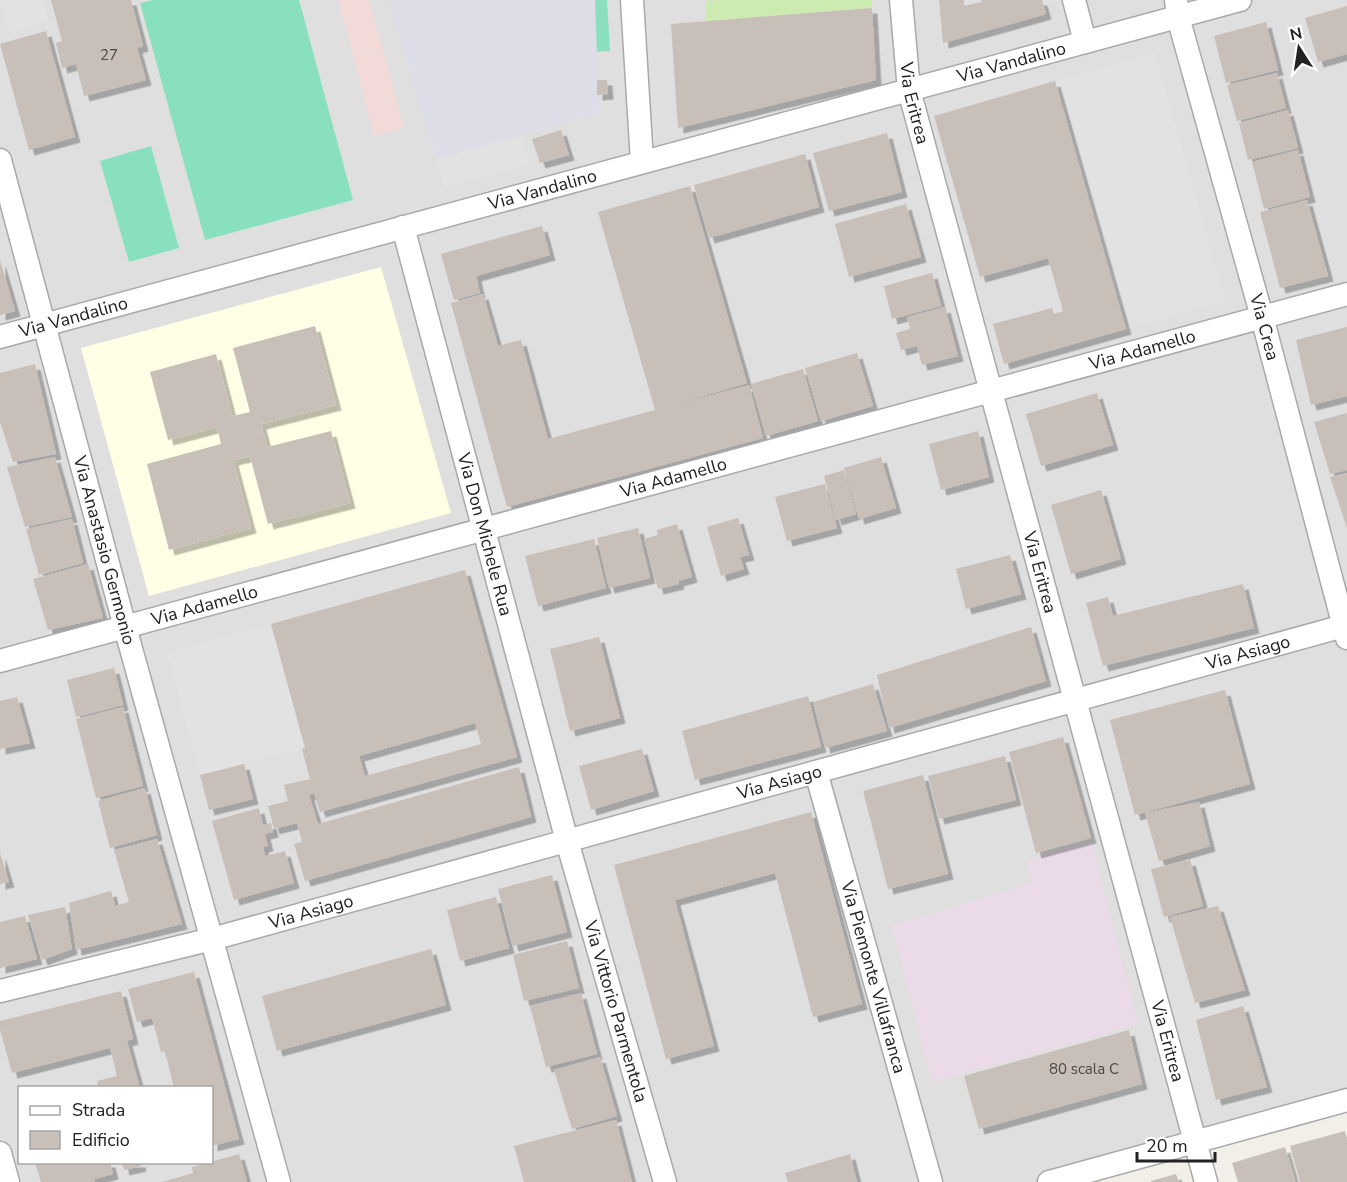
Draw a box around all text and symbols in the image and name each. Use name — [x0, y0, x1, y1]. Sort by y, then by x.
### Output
north arrow — [1269, 18, 1329, 78]
text: N — [1288, 22, 1304, 46]
street label: Via Vandalino — [953, 36, 1068, 89]
house number: 27 — [100, 45, 118, 65]
street label: Via Eritrea — [894, 60, 935, 147]
street label: Via Vandalino — [484, 163, 599, 216]
street label: Via Crea — [1244, 290, 1285, 363]
street label: Via Vandalino — [15, 291, 130, 344]
street label: Via Adamello — [1085, 324, 1198, 376]
street label: Via Don Michele Rua — [452, 449, 518, 618]
street label: Via Anastasio Germonio — [67, 452, 141, 647]
street label: Via Adamello — [617, 452, 729, 504]
street label: Via Eritrea — [1017, 528, 1063, 616]
street label: Via Adamello — [148, 579, 261, 631]
street label: Via Asiago — [1202, 629, 1293, 676]
street label: Via Asiago — [733, 759, 824, 805]
street label: Via Piemonte Villafranca — [835, 877, 912, 1076]
street label: Via Asiago — [265, 888, 356, 935]
street label: Via Vittorio Parmentola — [578, 917, 654, 1105]
street label: Via Eritrea — [1145, 997, 1190, 1085]
house number: 80 scala C — [1049, 1059, 1119, 1079]
legend — [18, 1086, 213, 1164]
text: Strada — [72, 1098, 125, 1122]
scale bar — [1137, 1125, 1215, 1163]
text: Edificio — [72, 1128, 130, 1152]
text: 20 m — [1146, 1134, 1188, 1158]

